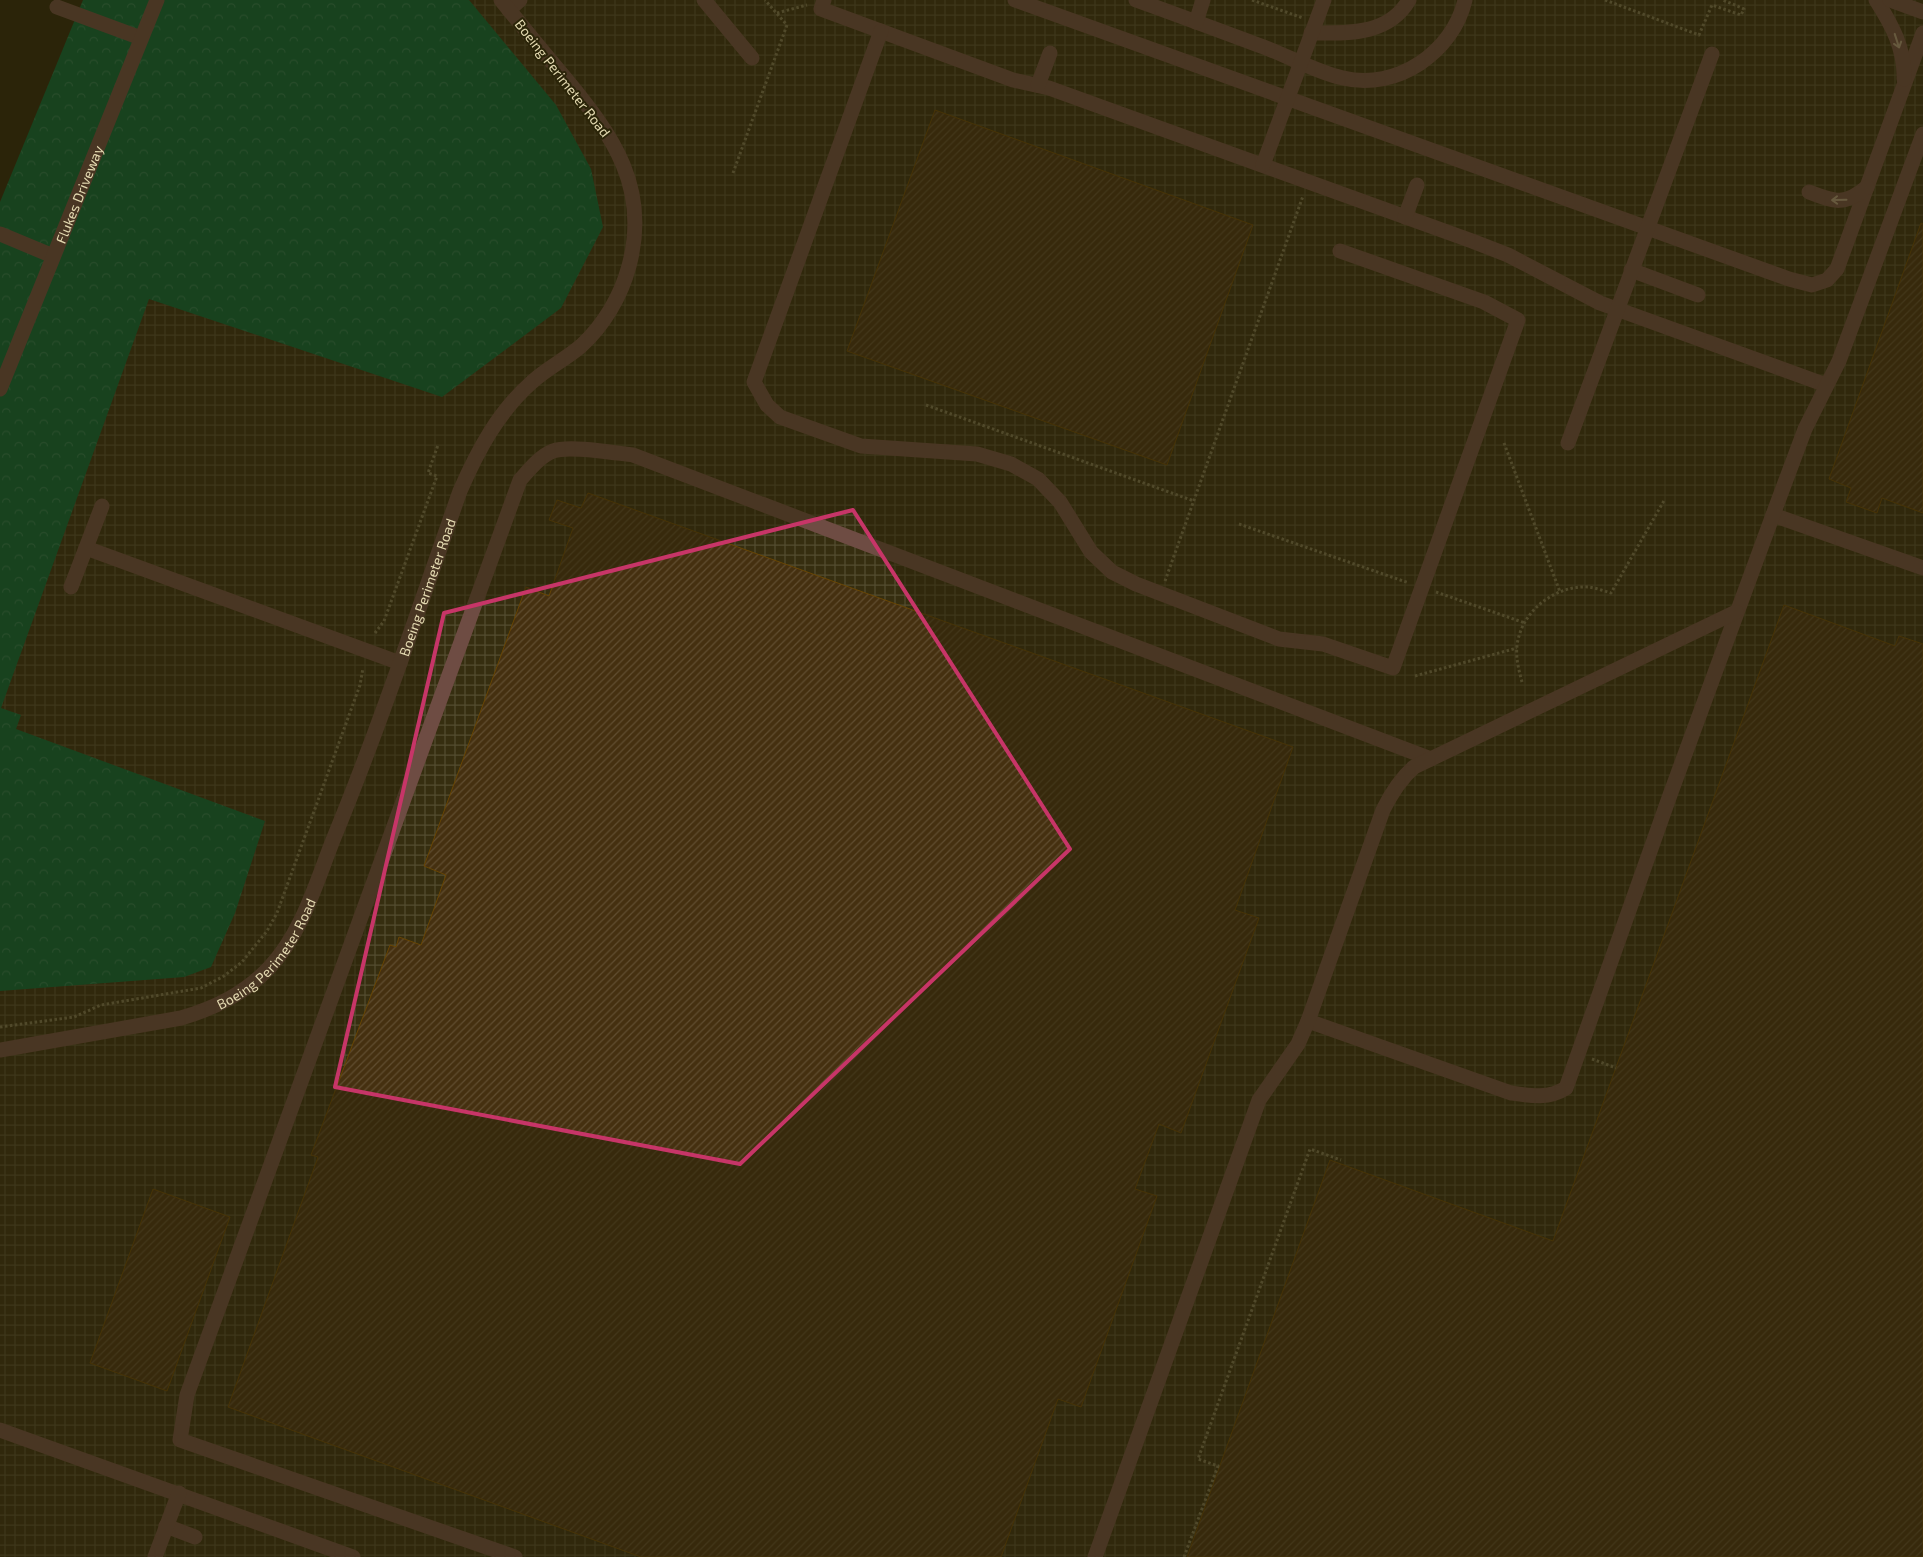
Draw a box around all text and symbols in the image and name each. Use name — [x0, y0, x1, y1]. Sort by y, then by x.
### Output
street label: Boeing Perimeter Road — [512, 16, 614, 140]
one-way arrow — [1893, 32, 1903, 48]
street label: Flukes Driveway — [51, 142, 106, 246]
one-way arrow — [1832, 195, 1848, 205]
street label: Boeing Perimeter Road — [395, 516, 458, 658]
street label: Boeing Perimeter Road — [214, 895, 318, 1012]

